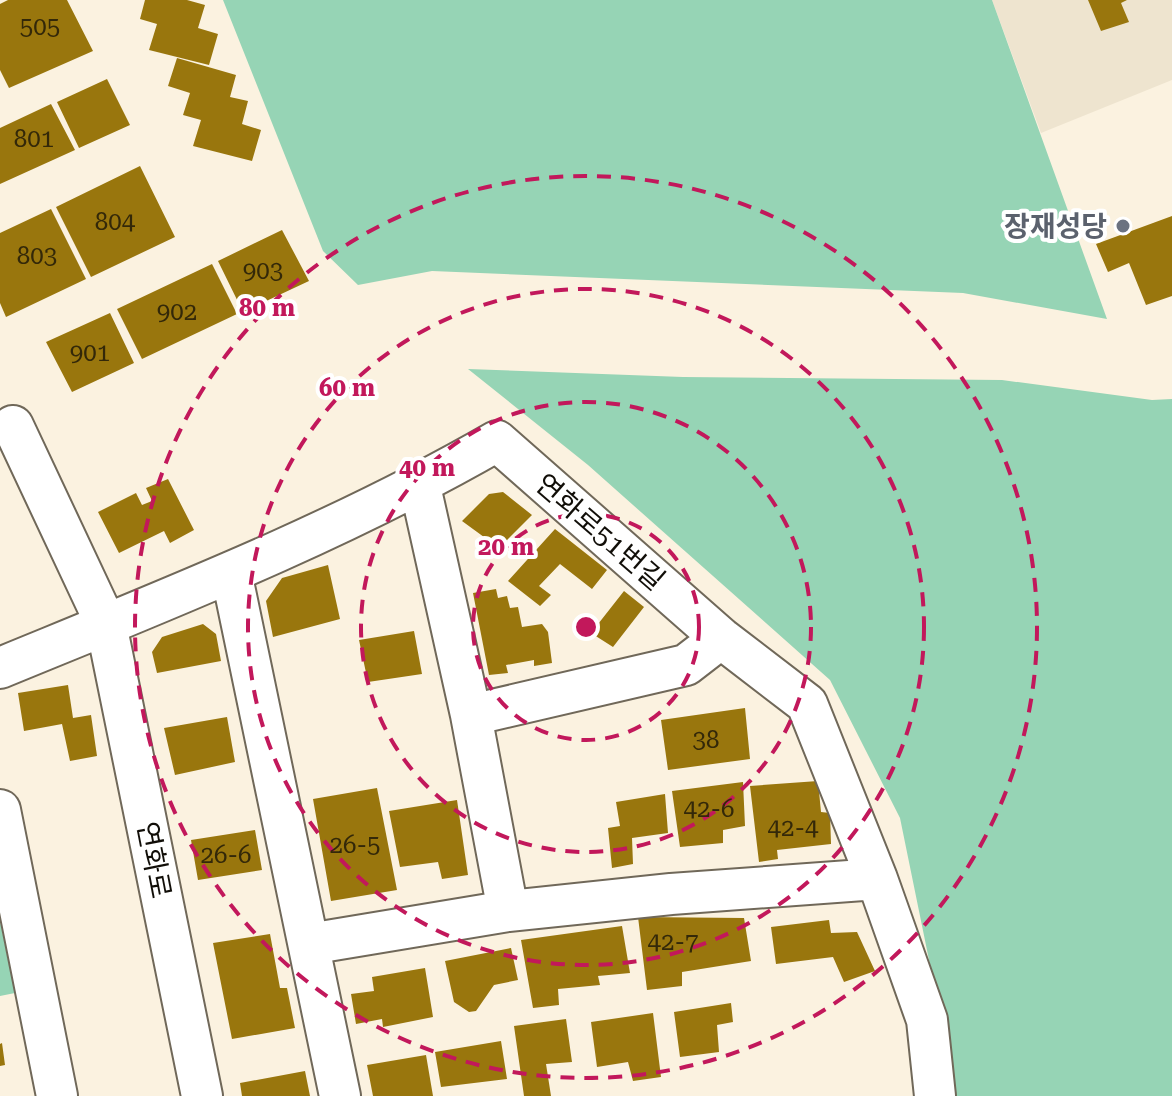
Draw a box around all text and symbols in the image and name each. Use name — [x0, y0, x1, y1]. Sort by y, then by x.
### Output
house number: 505 — [20, 13, 60, 41]
house number: 801 — [14, 125, 54, 153]
house number: 804 — [95, 208, 136, 236]
place label: 장재성당 — [1004, 210, 1107, 243]
marker: 장재성당 — [1114, 217, 1132, 235]
house number: 803 — [17, 242, 57, 270]
house number: 903 — [243, 257, 283, 285]
text: 80 m — [239, 294, 295, 322]
house number: 902 — [157, 298, 197, 326]
house number: 901 — [70, 339, 110, 367]
text: 60 m — [319, 374, 375, 402]
text: 40 m — [399, 454, 455, 482]
street label: 연화로51번길 — [529, 467, 671, 597]
text: 20 m — [478, 533, 534, 561]
centre of rings — [572, 613, 600, 641]
house number: 38 — [693, 726, 719, 754]
house number: 42-6 — [684, 795, 734, 823]
house number: 42-4 — [768, 814, 819, 842]
street label: 연화로 — [130, 819, 178, 901]
house number: 26-5 — [330, 831, 380, 859]
house number: 26-6 — [201, 841, 251, 869]
house number: 42-7 — [648, 928, 698, 956]

